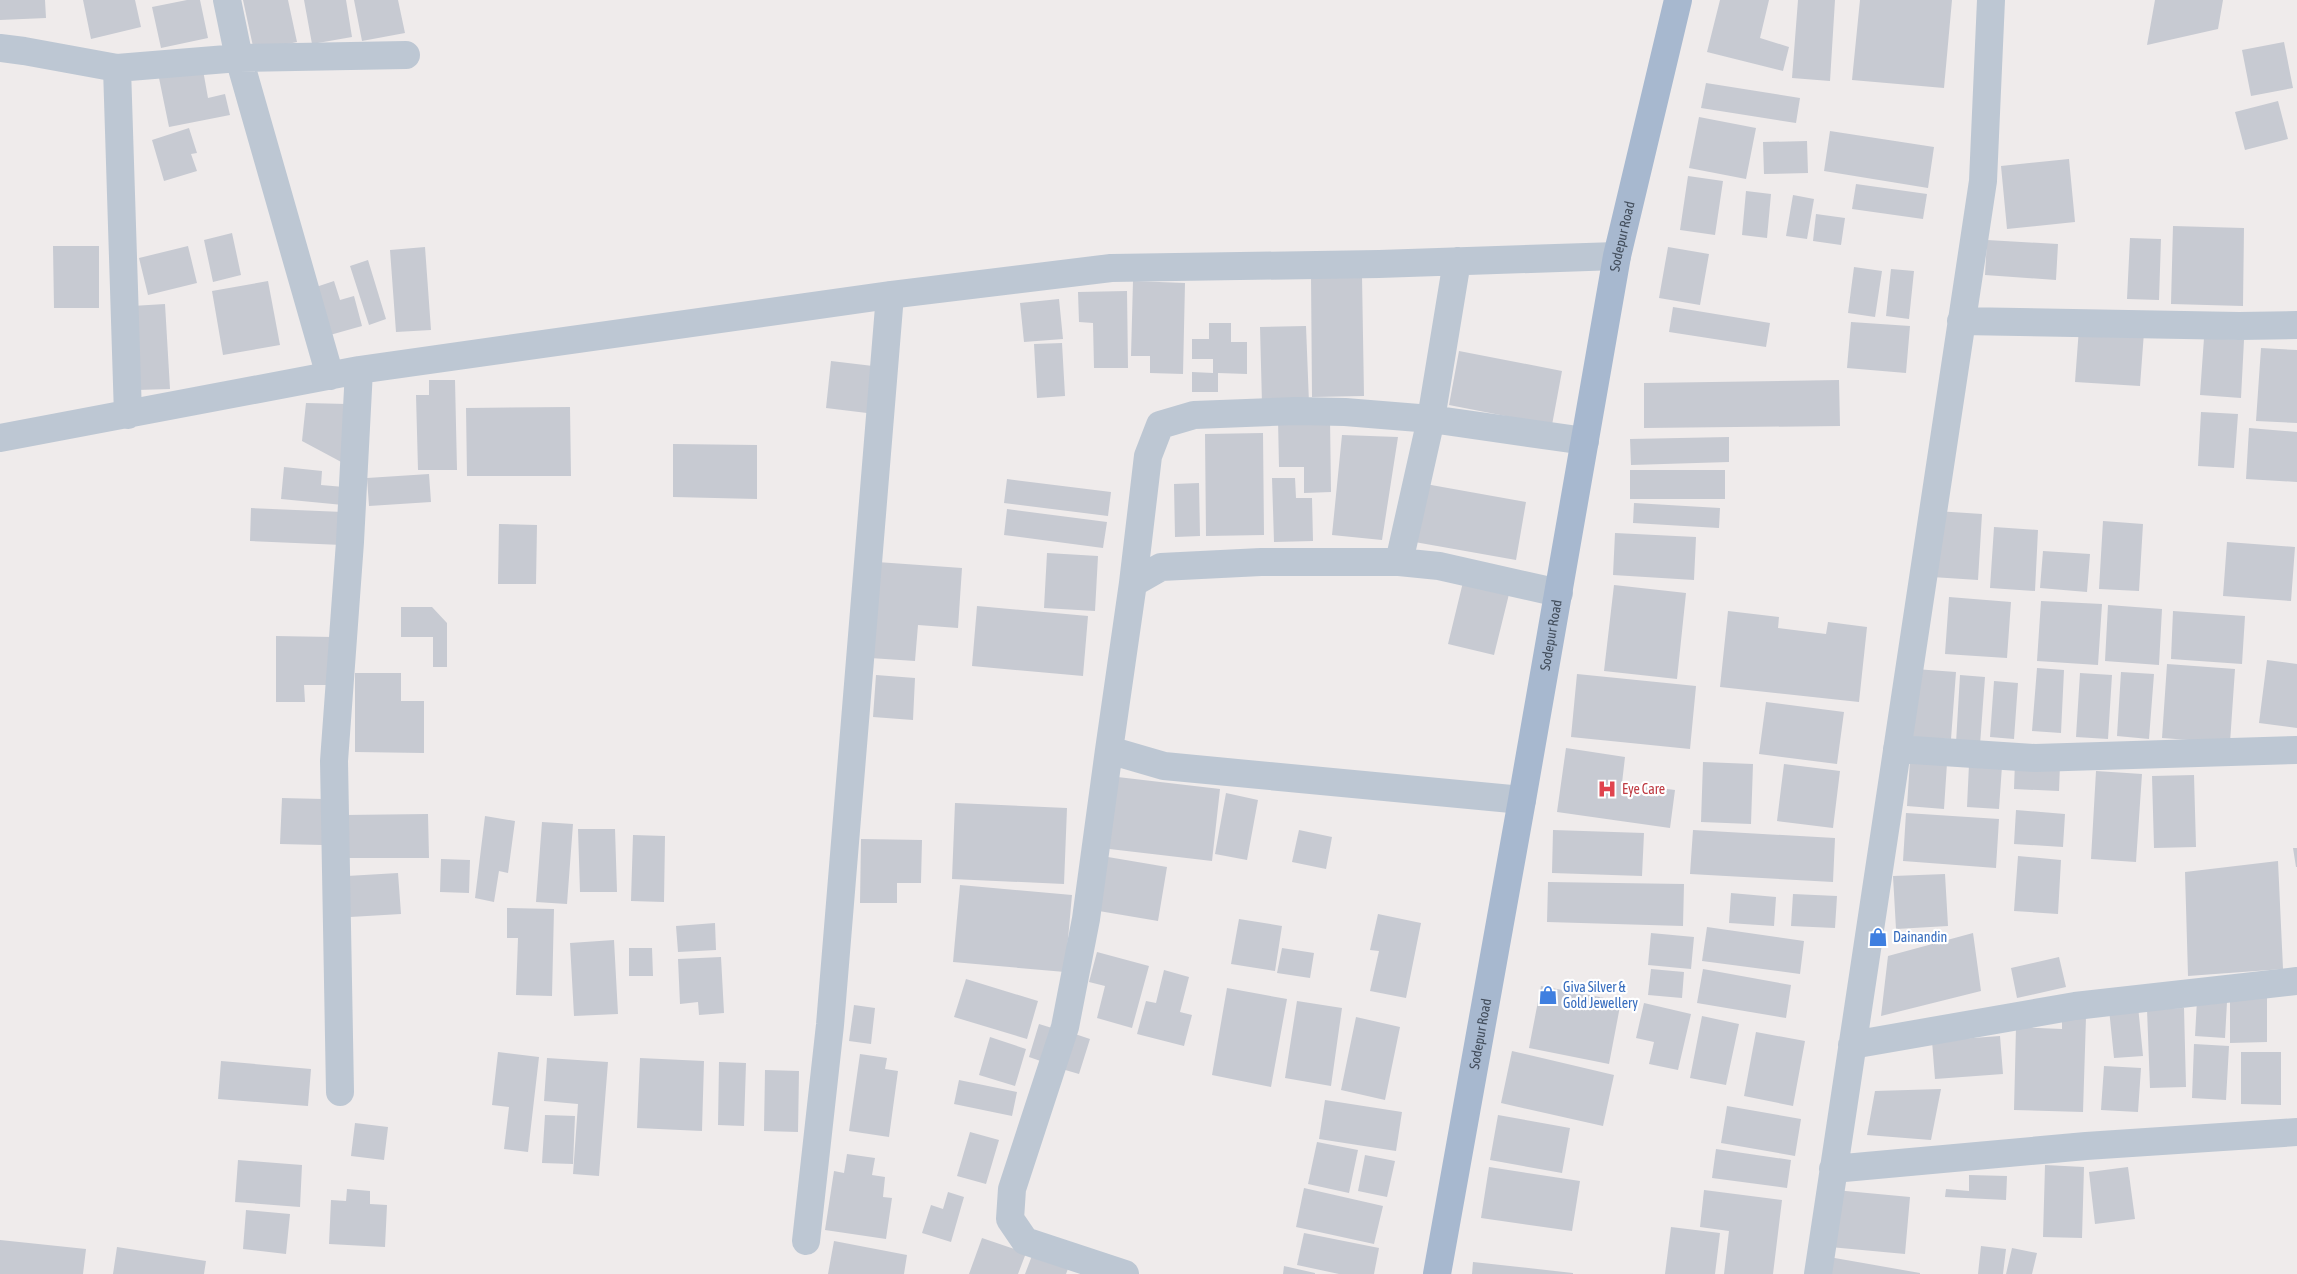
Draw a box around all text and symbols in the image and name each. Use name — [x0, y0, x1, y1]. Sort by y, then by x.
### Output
street label: Sodepur Road — [1606, 200, 1638, 273]
street label: Sodepur Road — [1537, 598, 1565, 672]
hospital icon: Eye Care — [1596, 778, 1618, 800]
place label: Eye Care — [1622, 781, 1665, 797]
shop icon: Dainandin — [1867, 926, 1889, 948]
place label: Dainandin — [1893, 929, 1947, 945]
place label: Giva Silver & Gold Jewellery — [1563, 979, 1638, 1011]
shop icon: Giva Silver & Gold Jewellery — [1537, 984, 1559, 1006]
street label: Sodepur Road — [1466, 997, 1494, 1071]

